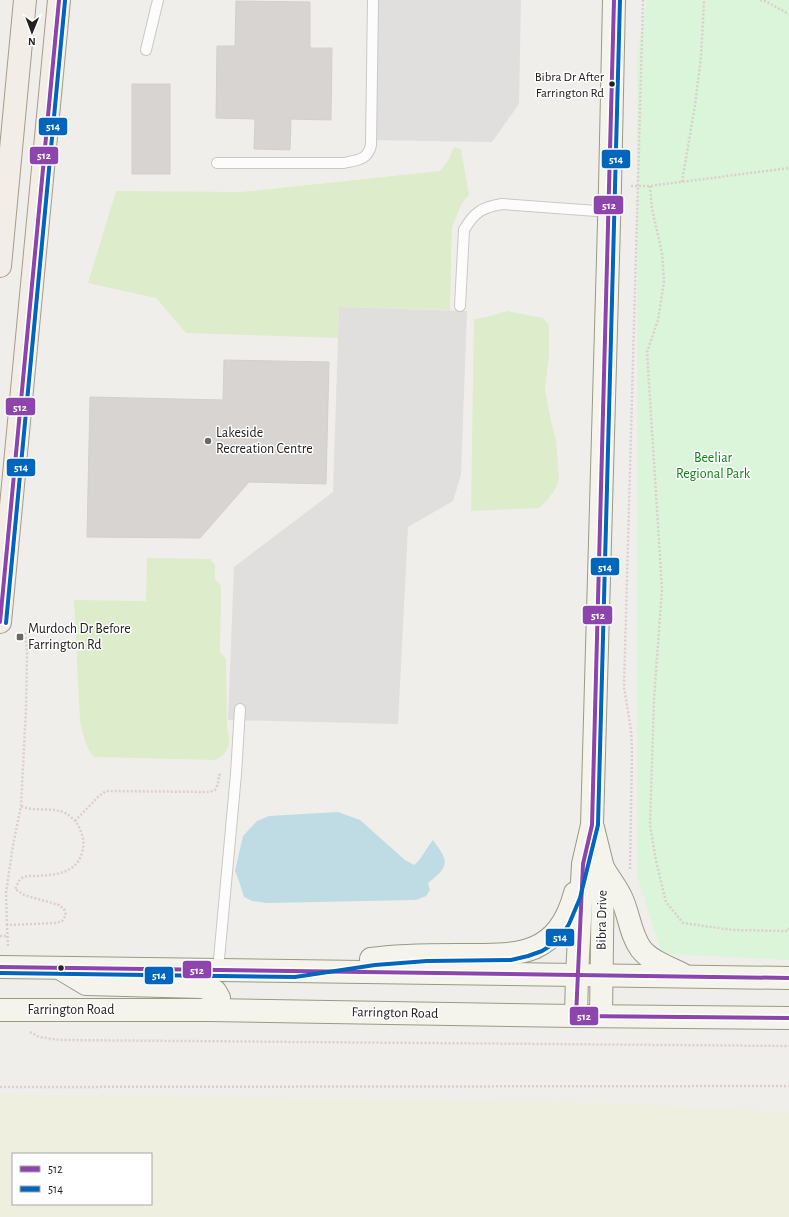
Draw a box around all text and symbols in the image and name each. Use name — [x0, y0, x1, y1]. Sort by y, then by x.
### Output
north arrow — [12, 12, 52, 52]
text: N — [28, 36, 36, 47]
place label: Bibra Dr After Farrington Rd — [535, 71, 605, 100]
marker: Bibra Dr After Farrington Rd — [607, 79, 617, 89]
line badge: 514 — [38, 117, 68, 136]
text: 514 — [46, 121, 61, 132]
line badge: 512 — [29, 146, 59, 165]
line badge: 514 — [601, 149, 631, 169]
text: 512 — [37, 150, 51, 161]
text: 514 — [609, 154, 624, 165]
line badge: 512 — [593, 195, 624, 215]
text: 512 — [602, 200, 616, 211]
line badge: 512 — [5, 397, 36, 416]
text: 512 — [13, 402, 27, 413]
place label: Lakeside Recreation Centre — [216, 426, 313, 456]
marker: Lakeside Recreation Centre — [203, 436, 213, 446]
park label: Beeliar Regional Park — [676, 451, 751, 481]
line badge: 514 — [6, 458, 36, 477]
text: 514 — [14, 462, 29, 473]
line badge: 514 — [590, 557, 620, 576]
text: 514 — [598, 562, 613, 573]
line badge: 512 — [582, 605, 613, 625]
text: 512 — [591, 610, 605, 621]
place label: Murdoch Dr Before Farrington Rd — [28, 622, 131, 652]
marker: Murdoch Dr Before Farrington Rd — [15, 632, 25, 642]
street label: Bibra Drive — [594, 890, 610, 950]
line badge: 514 — [545, 928, 575, 947]
text: 514 — [553, 932, 568, 943]
line badge: 512 — [182, 960, 212, 979]
unlabelled marker — [56, 963, 66, 973]
text: 512 — [190, 965, 204, 976]
line badge: 514 — [144, 966, 174, 985]
text: 514 — [152, 970, 167, 981]
street label: Farrington Road — [28, 1003, 114, 1017]
street label: Farrington Road — [351, 1005, 439, 1021]
line badge: 512 — [569, 1006, 599, 1026]
text: 512 — [577, 1011, 591, 1022]
legend — [12, 1153, 152, 1205]
text: 512 — [48, 1163, 63, 1175]
text: 514 — [48, 1183, 63, 1195]

